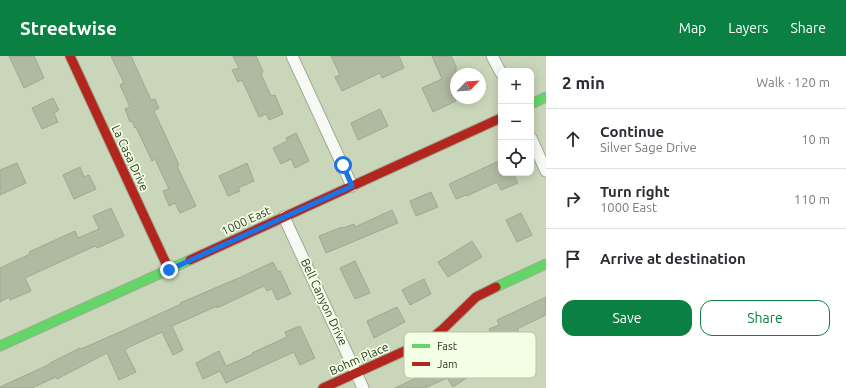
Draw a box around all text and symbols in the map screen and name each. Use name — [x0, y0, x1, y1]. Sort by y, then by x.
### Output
text: Streetwise — [20, 17, 117, 39]
text: Map — [679, 20, 706, 36]
text: Layers — [728, 20, 768, 36]
text: Share — [790, 20, 826, 36]
north arrow — [450, 68, 486, 104]
map controls — [498, 68, 534, 176]
button: + — [498, 68, 534, 104]
text: 2 min — [562, 73, 605, 92]
text: Walk · 120 m — [756, 75, 830, 89]
button: − — [498, 104, 534, 140]
street label: La Casa Drive — [110, 123, 151, 193]
text: Continue — [600, 123, 664, 140]
icon: ahead — [562, 128, 584, 150]
text: 10 m — [801, 132, 830, 146]
button: locate — [498, 140, 534, 176]
text: Silver Sage Drive — [600, 140, 697, 154]
route start — [334, 156, 352, 174]
text: Turn right — [600, 183, 670, 200]
icon: right — [562, 188, 584, 210]
text: 110 m — [794, 192, 830, 206]
text: 1000 East — [600, 200, 657, 214]
street label: 1000 East — [219, 203, 273, 238]
icon: arrive — [562, 248, 584, 270]
text: Arrive at destination — [600, 250, 746, 267]
street label: Bell Canyon Drive — [299, 256, 350, 347]
route end — [160, 261, 178, 279]
button: Save — [562, 300, 692, 336]
button: Share — [700, 300, 830, 336]
legend — [404, 332, 536, 378]
street label: Bohm Place — [327, 340, 390, 377]
text: Fast — [437, 340, 458, 352]
text: Jam — [437, 358, 458, 370]

